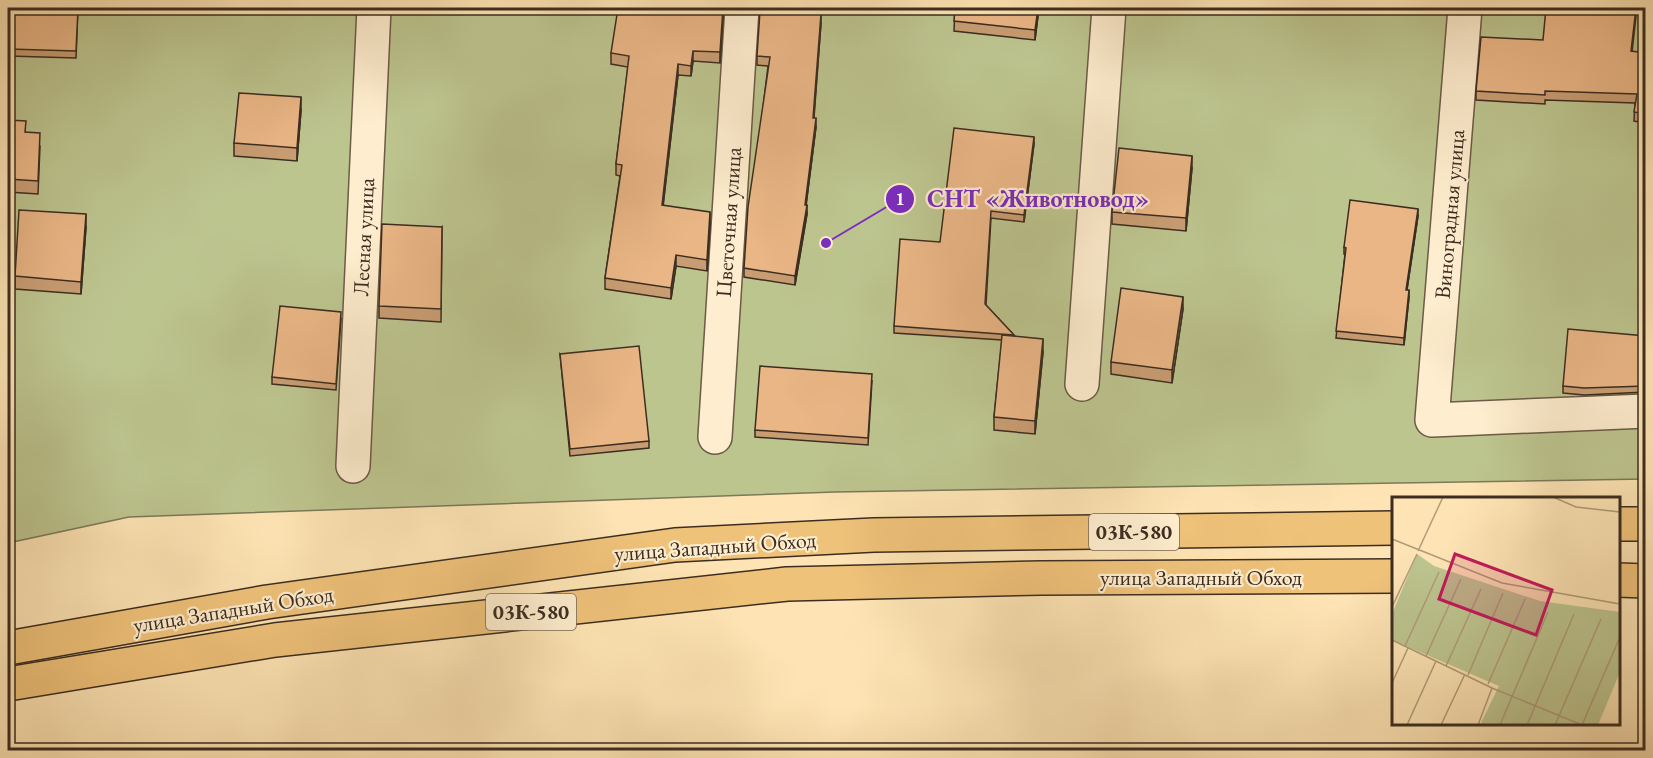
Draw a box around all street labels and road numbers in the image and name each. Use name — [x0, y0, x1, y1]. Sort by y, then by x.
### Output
street label: Виноградная улица — [1428, 128, 1471, 300]
street label: Цветочная улица — [709, 146, 748, 298]
street label: Лесная улица — [346, 177, 381, 297]
road number: 03К-580 — [1089, 514, 1179, 550]
street label: улица Западный Обход — [613, 525, 817, 568]
street label: улица Западный Обход — [1100, 563, 1302, 592]
street label: улица Западный Обход — [131, 579, 335, 640]
road number: 03К-580 — [486, 594, 576, 630]

